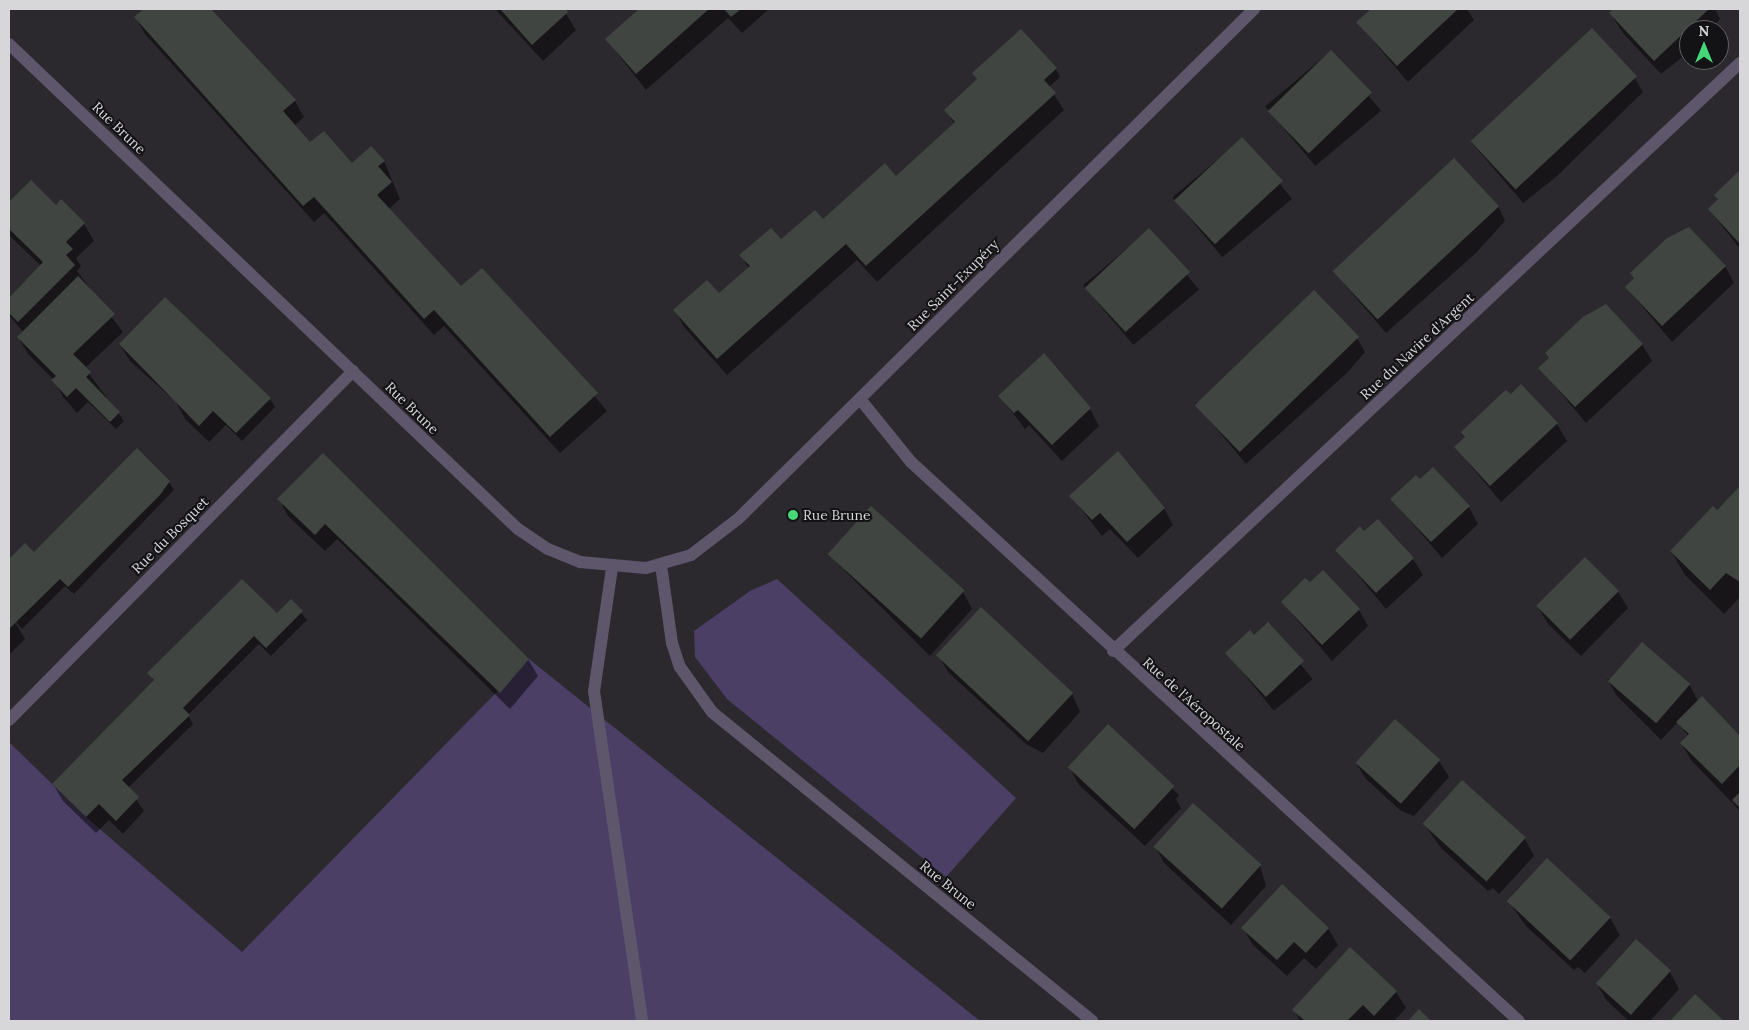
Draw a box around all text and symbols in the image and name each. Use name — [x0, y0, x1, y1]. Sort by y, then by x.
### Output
north arrow — [1679, 20, 1729, 70]
text: N — [1699, 22, 1709, 40]
street label: Rue Brune — [89, 99, 149, 157]
street label: Rue Saint-Exupéry — [904, 236, 1002, 334]
street label: Rue du Navire d'Argent — [1357, 289, 1477, 403]
street label: Rue Brune — [382, 379, 442, 437]
street label: Rue du Bosquet — [128, 493, 212, 577]
place label: Rue Brune — [803, 507, 871, 523]
marker: Rue Brune — [787, 509, 799, 521]
street label: Rue de l'Aéropostale — [1139, 654, 1249, 754]
street label: Rue Brune — [916, 857, 980, 913]

